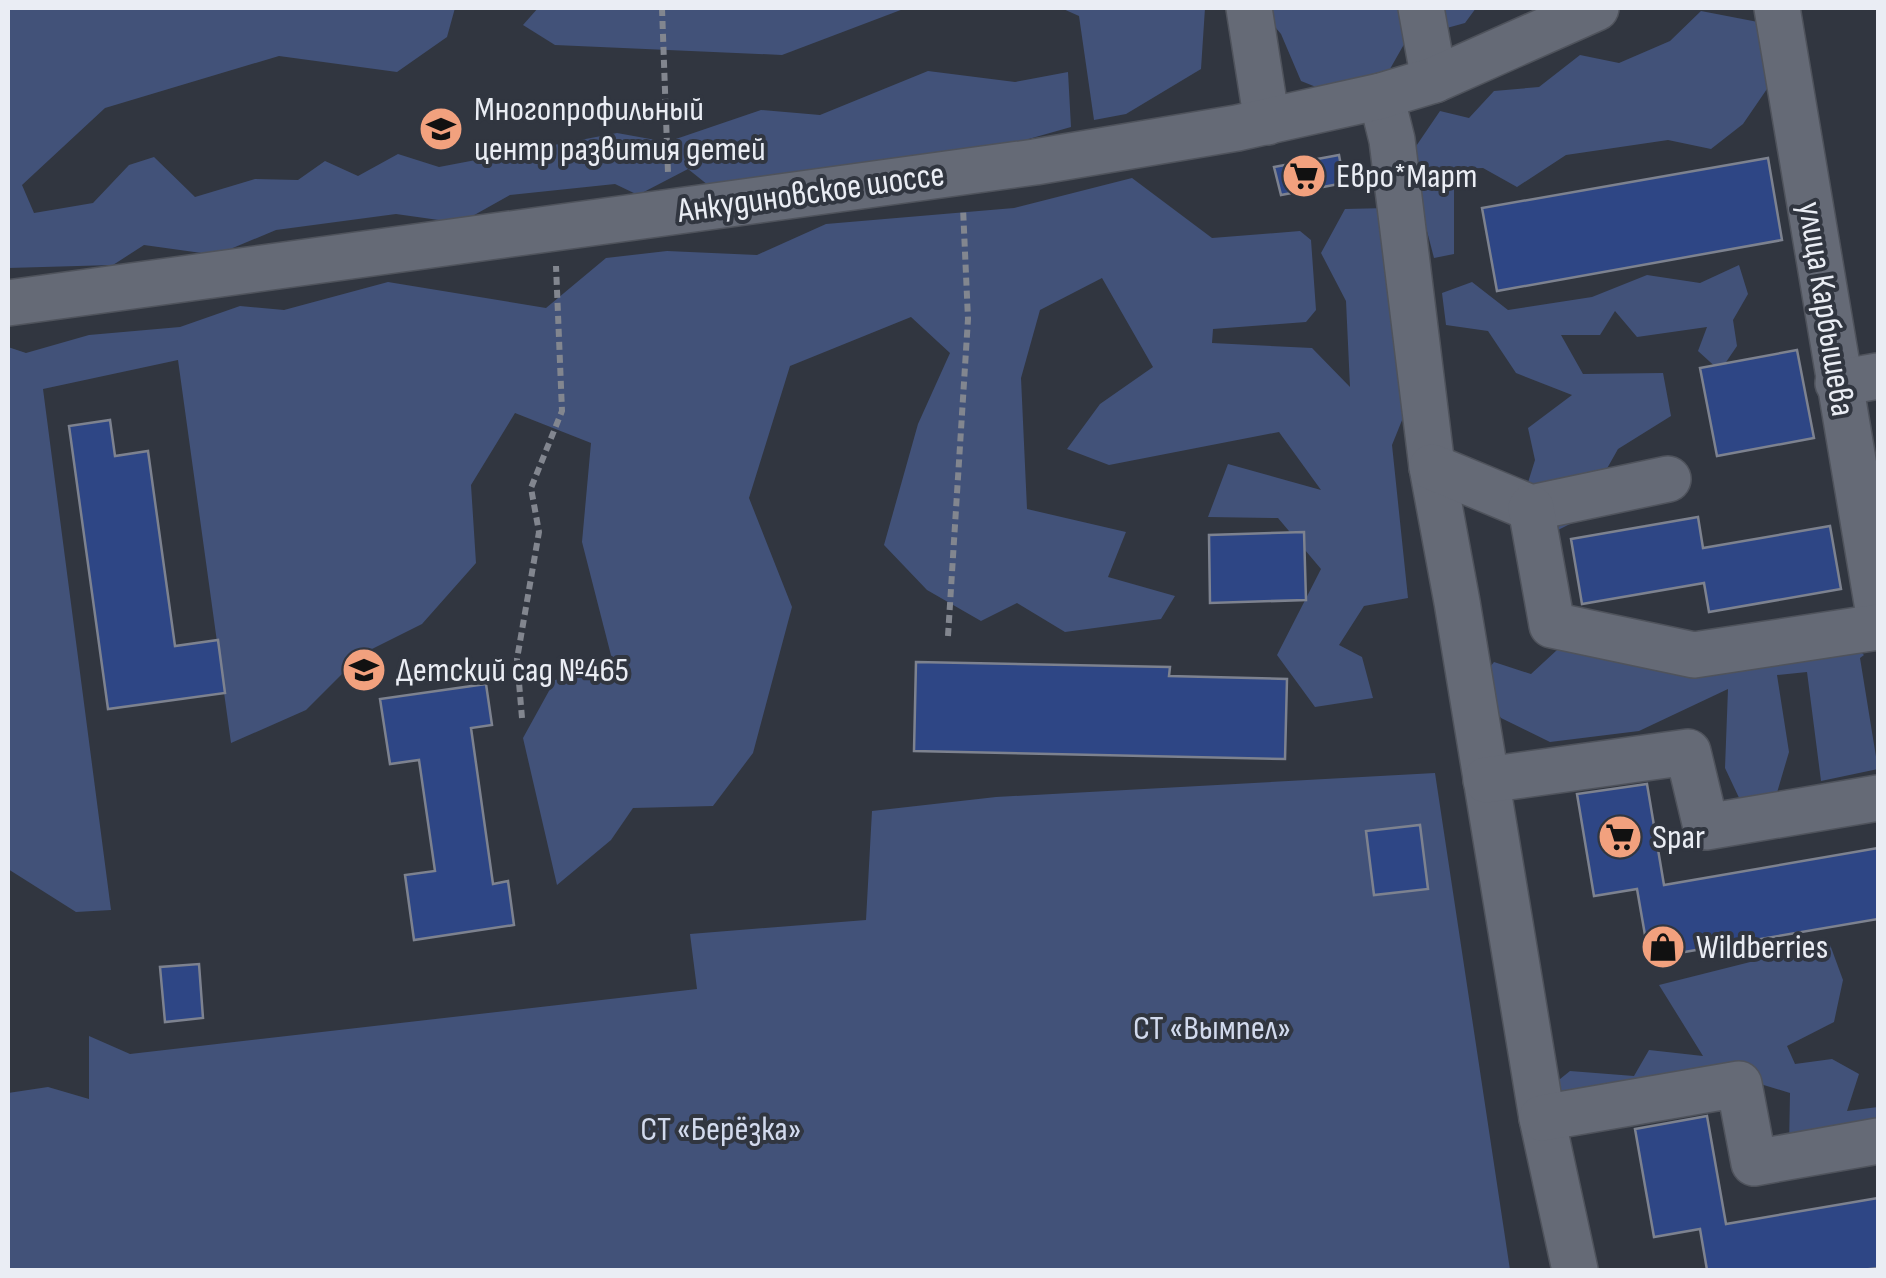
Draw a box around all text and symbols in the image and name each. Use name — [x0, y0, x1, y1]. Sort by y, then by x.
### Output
place label: Многопрофильный центр развития детей — [474, 88, 766, 171]
school or university icon: Многопрофильный центр развития детей — [418, 106, 464, 152]
street label: Анкудиновское шоссе — [674, 153, 947, 233]
supermarket icon: Евро*Март — [1281, 153, 1327, 199]
place label: Евро*Март — [1336, 155, 1477, 198]
street label: улица Карбышева — [1788, 199, 1864, 419]
school or university icon: Детский сад №465 — [341, 647, 387, 693]
place label: Детский сад №465 — [396, 649, 629, 692]
supermarket icon: Spar — [1597, 814, 1643, 860]
place label: Spar — [1652, 816, 1705, 859]
shop icon: Wildberries — [1640, 924, 1686, 970]
place label: Wildberries — [1696, 926, 1828, 969]
park label: СТ «Вымпел» — [1133, 1007, 1291, 1050]
park label: СТ «Берёзка» — [640, 1108, 802, 1151]

